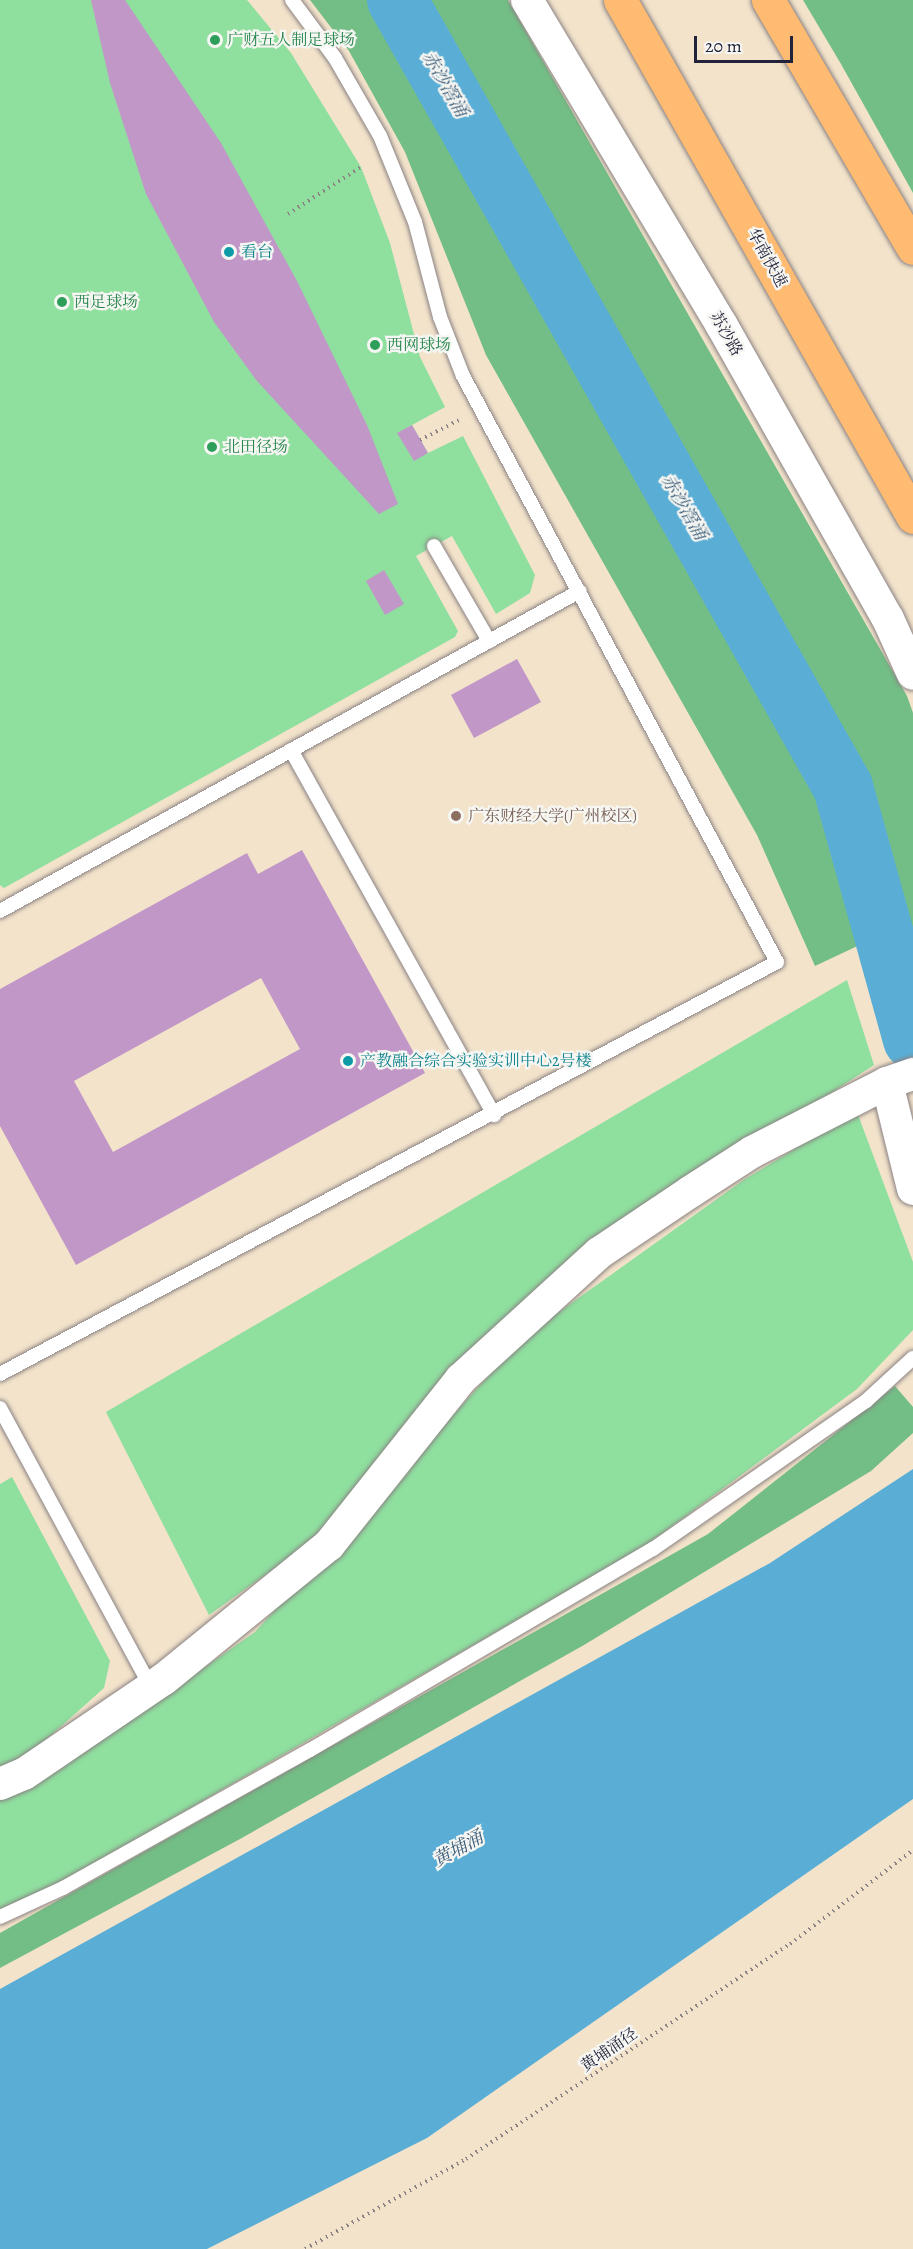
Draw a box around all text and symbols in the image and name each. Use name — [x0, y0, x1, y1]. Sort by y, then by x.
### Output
scale bar — [697, 24, 796, 62]
place label: 广财五人制足球场 — [227, 30, 355, 50]
marker: 广财五人制足球场 — [208, 33, 222, 47]
text: 20 m — [705, 34, 742, 58]
water label: 赤沙滘涌 — [418, 47, 472, 121]
street label: 华南快速 — [743, 225, 791, 291]
place label: 看台 — [241, 242, 273, 262]
marker: 看台 — [222, 245, 236, 259]
place label: 西足球场 — [74, 292, 138, 312]
marker: 西足球场 — [55, 295, 69, 309]
street label: 苏沙路 — [706, 308, 746, 360]
place label: 西网球场 — [387, 335, 451, 355]
marker: 西网球场 — [368, 338, 382, 352]
place label: 北田径场 — [224, 437, 288, 457]
marker: 北田径场 — [205, 440, 219, 454]
water label: 赤沙滘涌 — [657, 470, 711, 544]
place label: 广东财经大学(广州校区) — [468, 806, 637, 826]
marker: 广东财经大学(广州校区) — [449, 809, 463, 823]
place label: 产教融合综合实验实训中心2号楼 — [360, 1051, 592, 1071]
marker: 产教融合综合实验实训中心2号楼 — [341, 1054, 355, 1068]
water label: 黄埔涌 — [429, 1826, 487, 1872]
street label: 黄埔涌径 — [577, 2024, 641, 2076]

